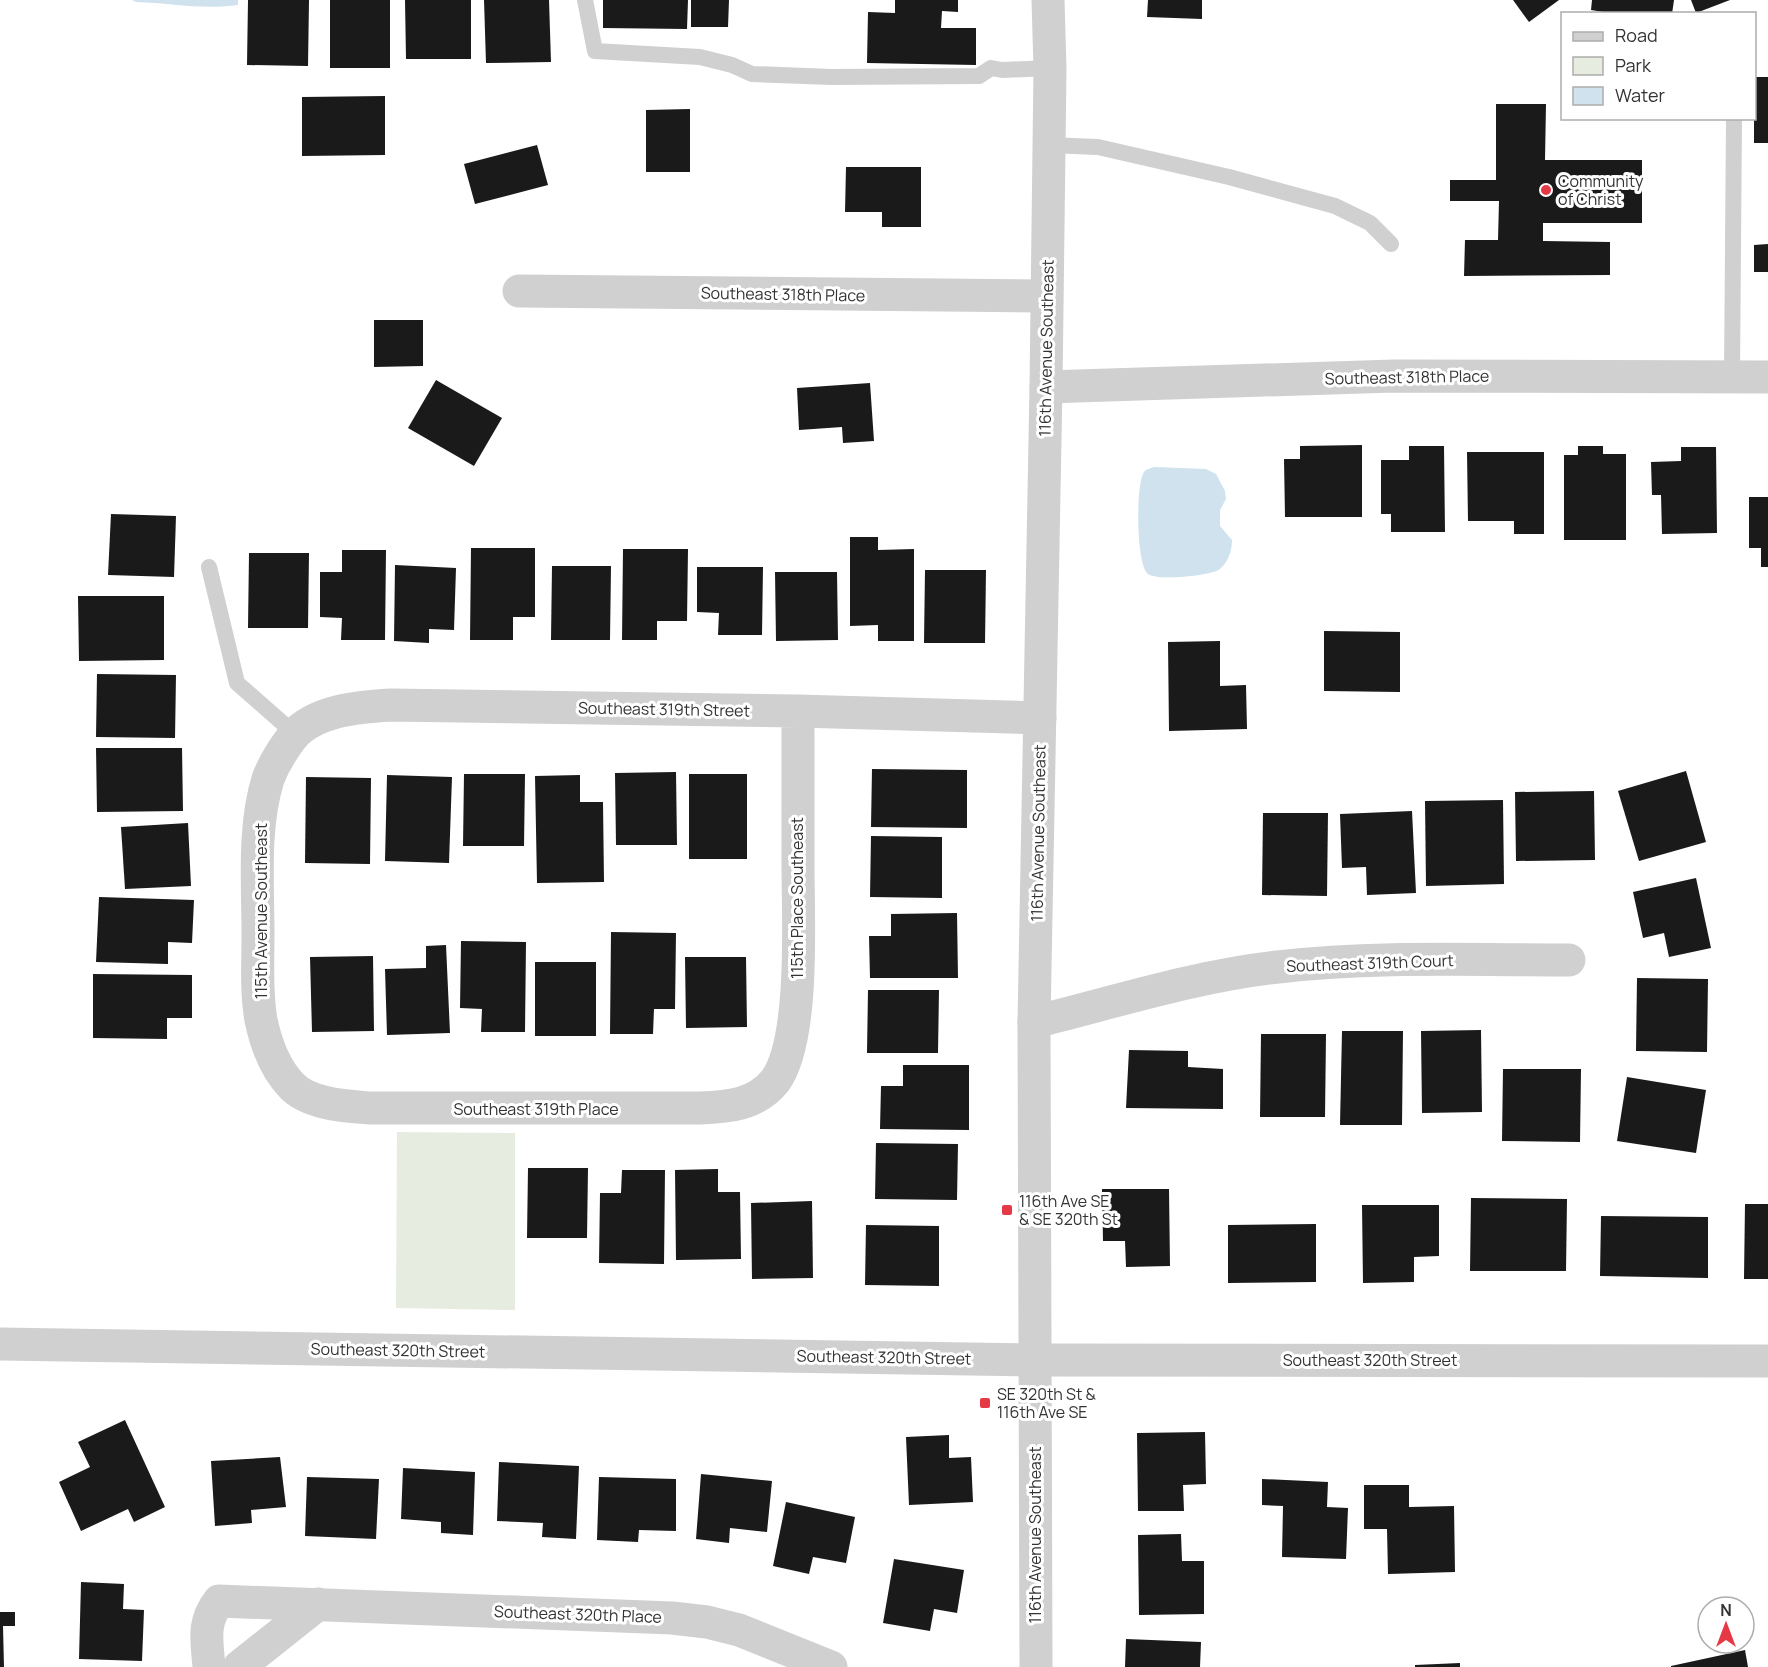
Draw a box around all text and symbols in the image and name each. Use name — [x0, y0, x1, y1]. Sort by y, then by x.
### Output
legend — [1561, 12, 1756, 120]
text: Road — [1615, 23, 1658, 47]
text: Park — [1615, 53, 1652, 77]
text: Water — [1615, 83, 1665, 107]
place label: Community of Christ — [1558, 170, 1644, 210]
marker: Community of Christ — [1539, 183, 1553, 197]
street label: 116th Avenue Southeast — [1033, 259, 1059, 437]
street label: Southeast 318th Place — [701, 282, 865, 306]
street label: Southeast 318th Place — [1325, 365, 1489, 389]
street label: Southeast 319th Street — [578, 697, 750, 721]
street label: 116th Avenue Southeast — [1025, 744, 1051, 922]
street label: 115th Place Southeast — [786, 817, 808, 979]
street label: 115th Avenue Southeast — [250, 823, 272, 999]
street label: Southeast 319th Court — [1286, 949, 1454, 977]
street label: Southeast 319th Place — [453, 1098, 619, 1120]
place label: 116th Ave SE & SE 320th St — [1019, 1190, 1118, 1230]
marker: 116th Ave SE & SE 320th St — [1000, 1203, 1014, 1217]
street label: Southeast 320th Street — [310, 1337, 486, 1363]
street label: Southeast 320th Street — [796, 1344, 972, 1370]
street label: Southeast 320th Street — [1283, 1349, 1457, 1371]
place label: SE 320th St & 116th Ave SE — [997, 1383, 1096, 1423]
marker: SE 320th St & 116th Ave SE — [978, 1396, 992, 1410]
street label: 116th Avenue Southeast — [1024, 1446, 1046, 1624]
north arrow — [1696, 1595, 1756, 1655]
text: N — [1720, 1599, 1732, 1621]
street label: Southeast 320th Place — [494, 1600, 662, 1628]

